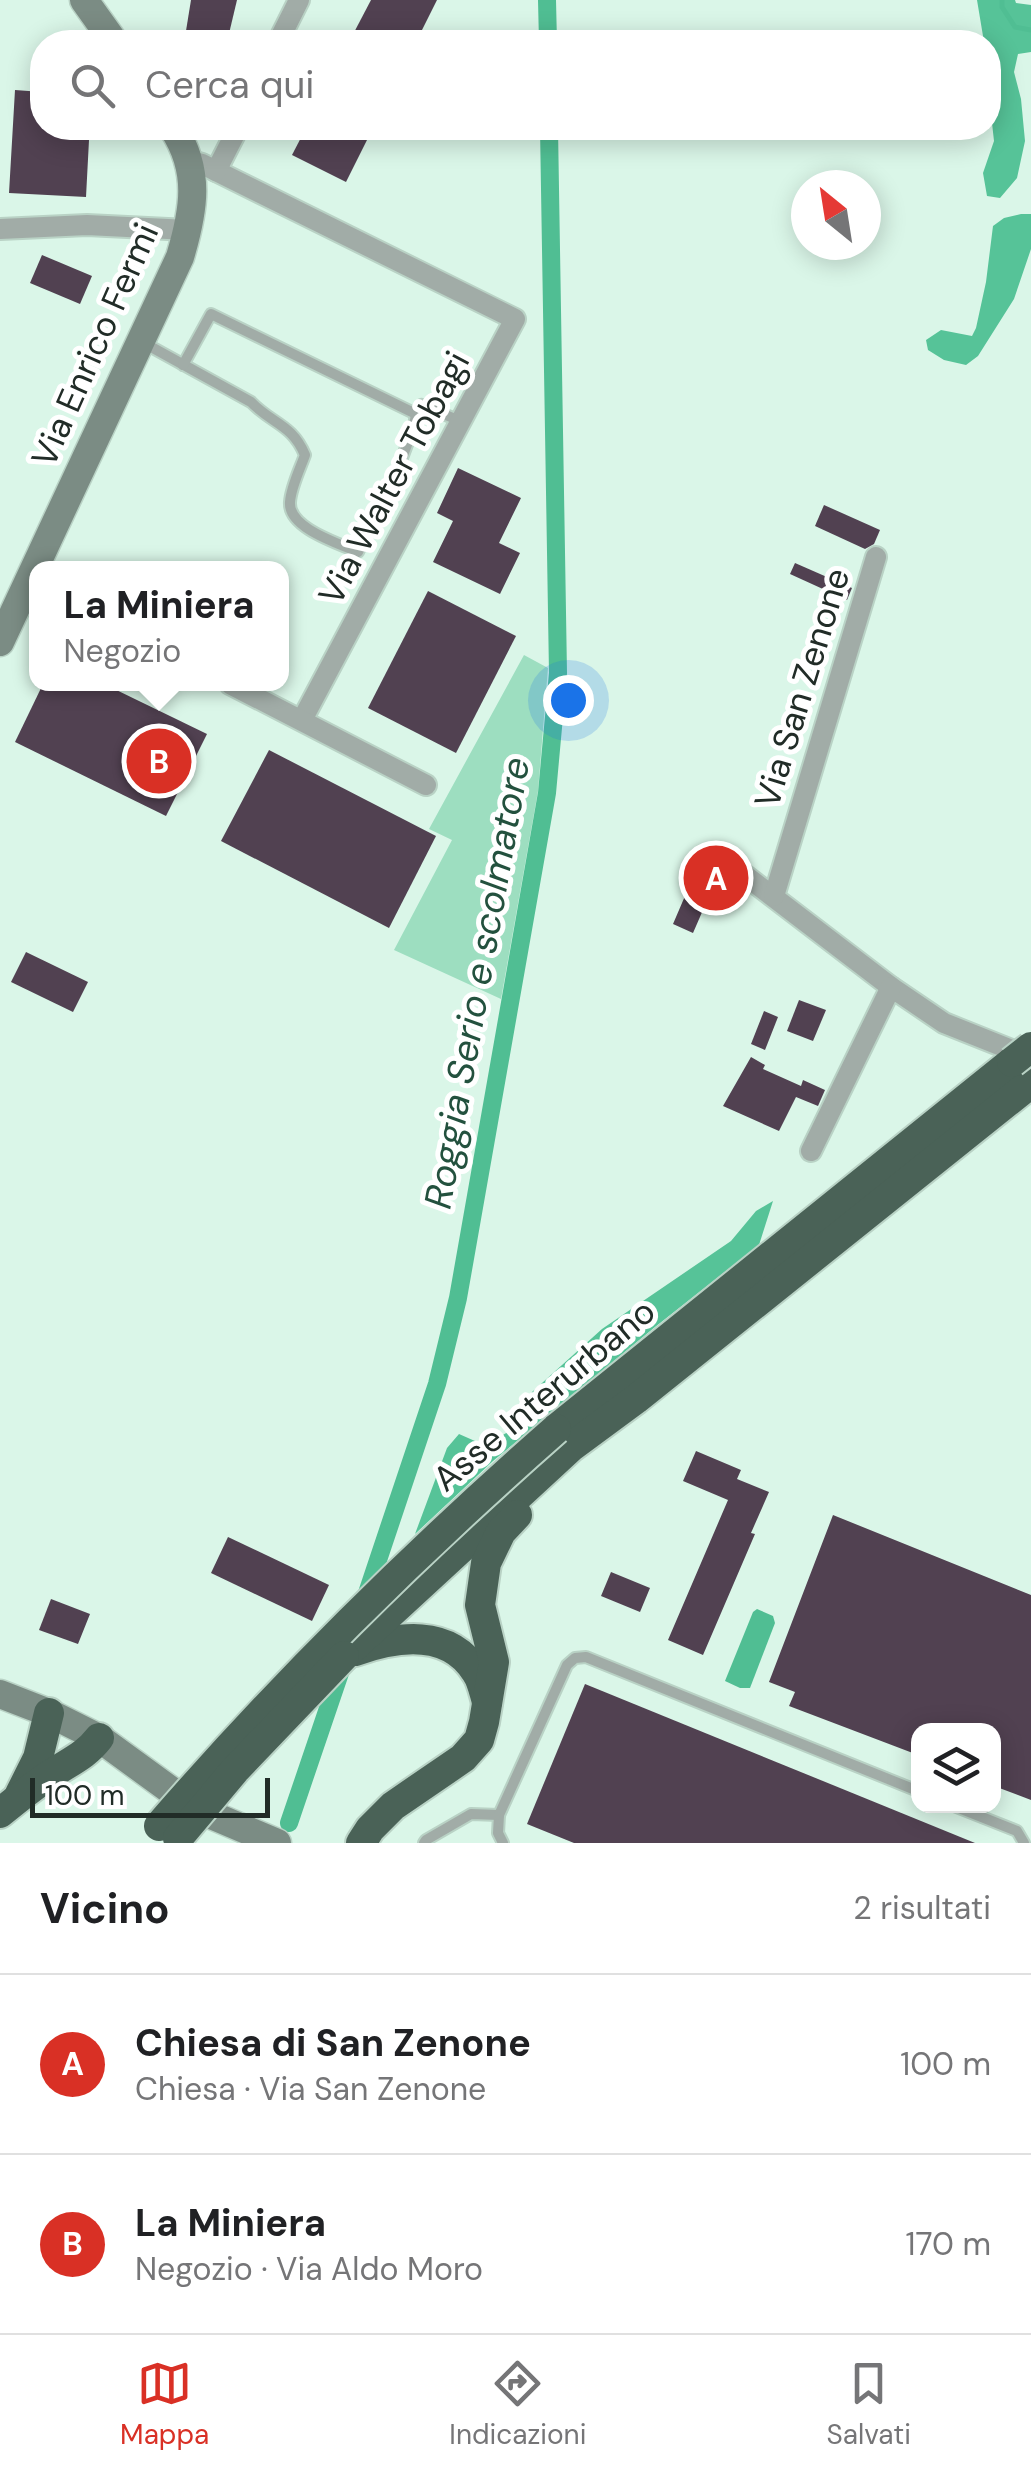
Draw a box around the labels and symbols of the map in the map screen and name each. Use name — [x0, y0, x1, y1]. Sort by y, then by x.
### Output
north arrow — [791, 170, 881, 260]
street label: Via Enrico Fermi — [21, 216, 169, 474]
street label: Via Walter Tobagi — [308, 343, 480, 613]
street label: Via San Zenone — [744, 562, 860, 814]
your location — [543, 675, 594, 726]
pin: B — [126, 724, 192, 798]
water label: Roggia Serio e scolmatore — [413, 753, 541, 1213]
pin: A — [684, 840, 748, 916]
street label: Asse Interurbano — [423, 1288, 665, 1502]
scale bar — [30, 1773, 270, 1818]

